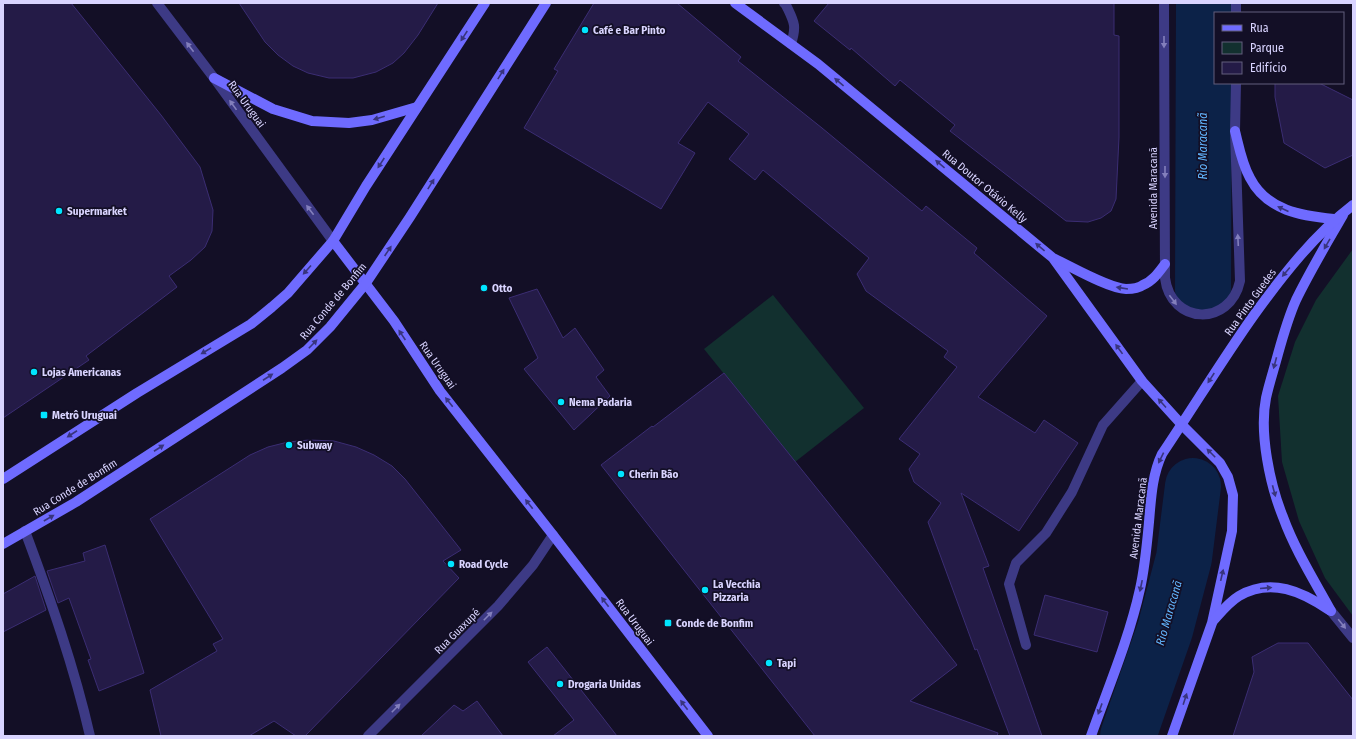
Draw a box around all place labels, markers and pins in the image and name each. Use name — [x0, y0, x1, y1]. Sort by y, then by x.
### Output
place label: Café e Bar Pinto — [593, 24, 666, 37]
marker: Café e Bar Pinto — [580, 25, 590, 35]
place label: Supermarket — [67, 205, 127, 218]
marker: Supermarket — [54, 206, 64, 216]
place label: Otto — [492, 282, 512, 295]
marker: Otto — [479, 283, 489, 293]
place label: Lojas Americanas — [42, 366, 121, 379]
marker: Lojas Americanas — [29, 367, 39, 377]
place label: Nema Padaria — [569, 396, 633, 409]
marker: Nema Padaria — [556, 397, 566, 407]
place label: Metrô Uruguai — [52, 409, 117, 422]
marker: Metrô Uruguai — [39, 410, 49, 420]
place label: Subway — [297, 439, 333, 452]
marker: Subway — [284, 440, 294, 450]
place label: Cherin Bão — [629, 468, 679, 481]
marker: Cherin Bão — [616, 469, 626, 479]
place label: Road Cycle — [459, 558, 509, 571]
marker: Road Cycle — [446, 559, 456, 569]
place label: La Vecchia Pizzaria — [713, 578, 761, 604]
marker: La Vecchia Pizzaria — [700, 585, 710, 595]
place label: Conde de Bonfim — [676, 617, 753, 630]
marker: Conde de Bonfim — [663, 618, 673, 628]
place label: Tapi — [777, 657, 796, 670]
marker: Tapi — [764, 658, 774, 668]
place label: Drogaria Unidas — [568, 678, 641, 691]
marker: Drogaria Unidas — [555, 679, 565, 689]

